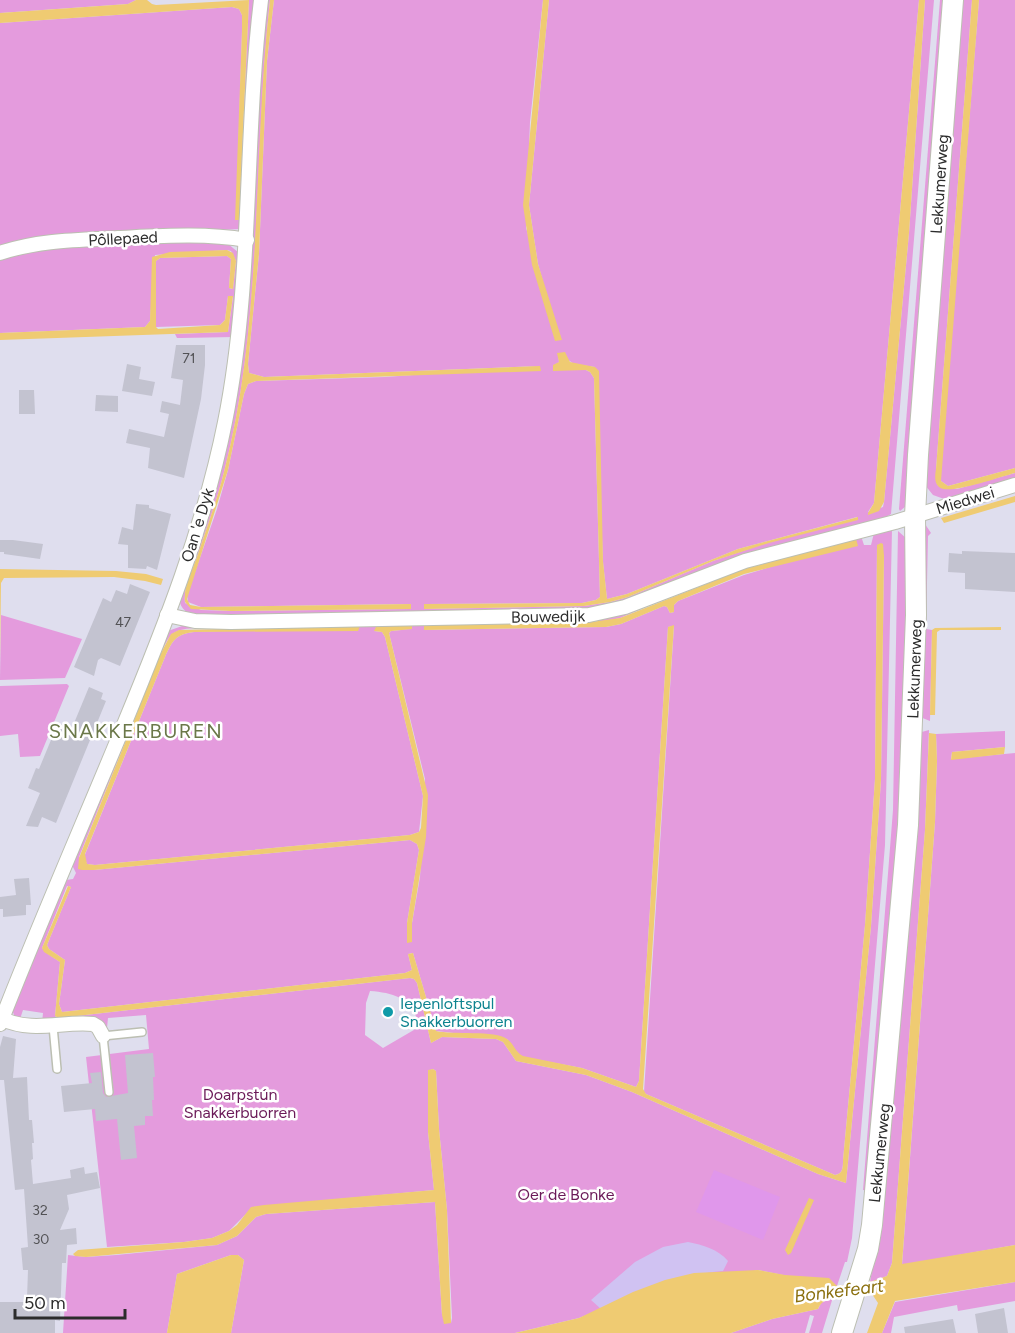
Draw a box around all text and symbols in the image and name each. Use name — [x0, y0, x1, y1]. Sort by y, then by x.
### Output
street label: Lekkumerweg — [927, 134, 952, 234]
street label: Pôllepaed — [88, 227, 158, 250]
house number: 71 — [182, 350, 196, 367]
street label: Miedwei — [934, 483, 997, 518]
street label: Oan 'e Dyk — [177, 486, 218, 565]
street label: Bouwedijk — [511, 606, 586, 627]
house number: 47 — [115, 614, 132, 631]
street label: Lekkumerweg — [903, 619, 926, 719]
district label: SNAKKERBUREN — [49, 719, 223, 743]
place label: Iepenloftspul Snakkerbuorren — [400, 994, 513, 1031]
marker: Iepenloftspul Snakkerbuorren — [381, 1005, 395, 1019]
park label: Doarpstún Snakkerbuorren — [184, 1085, 296, 1122]
street label: Lekkumerweg — [865, 1102, 894, 1204]
park label: Oer de Bonke — [518, 1185, 615, 1204]
house number: 32 — [32, 1202, 48, 1219]
house number: 30 — [33, 1231, 49, 1248]
water label: Bonkefeart — [793, 1275, 885, 1307]
scale bar — [15, 1282, 124, 1320]
text: 50 m — [24, 1292, 66, 1314]

